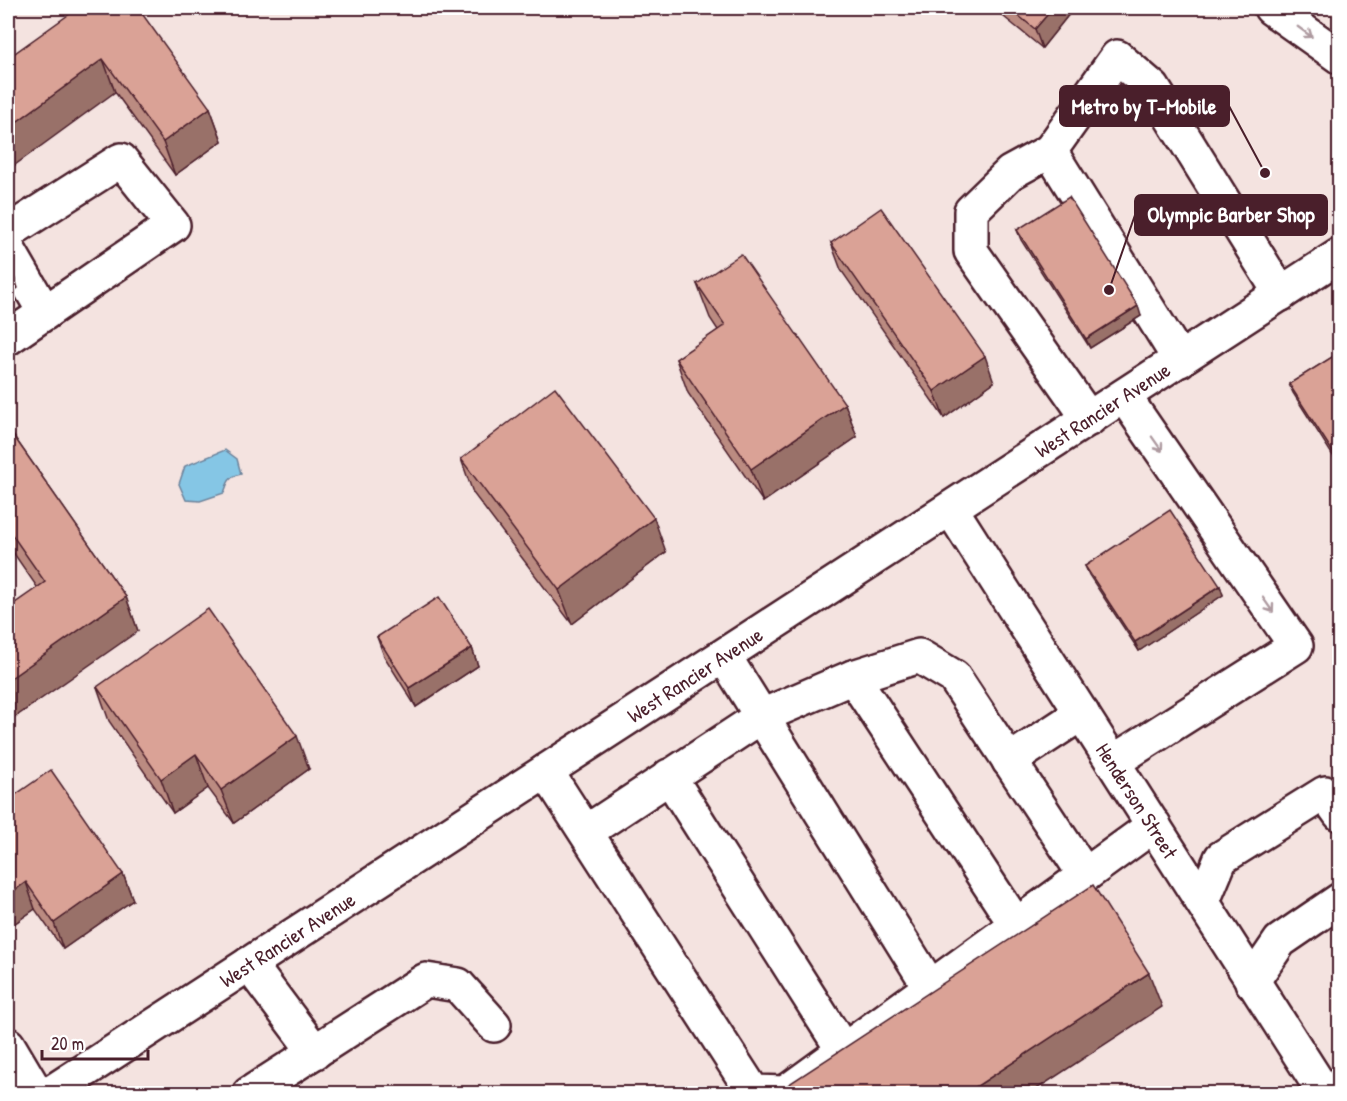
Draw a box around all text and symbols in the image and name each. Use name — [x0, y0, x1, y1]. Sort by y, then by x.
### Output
one-way arrow — [1297, 26, 1313, 38]
callout: Metro by T-Mobile — [1060, 86, 1229, 126]
text: Metro by T-Mobile — [1072, 91, 1217, 122]
callout: Olympic Barber Shop — [1135, 195, 1327, 235]
text: Olympic Barber Shop — [1147, 199, 1315, 230]
street label: West Rancier Avenue — [1029, 355, 1176, 464]
one-way arrow — [1151, 436, 1163, 452]
one-way arrow — [1262, 596, 1274, 613]
street label: West Rancier Avenue — [621, 620, 768, 729]
street label: Henderson Street — [1090, 737, 1186, 865]
street label: West Rancier Avenue — [214, 885, 361, 994]
scale bar — [42, 1023, 148, 1061]
text: 20 m — [51, 1031, 84, 1056]

